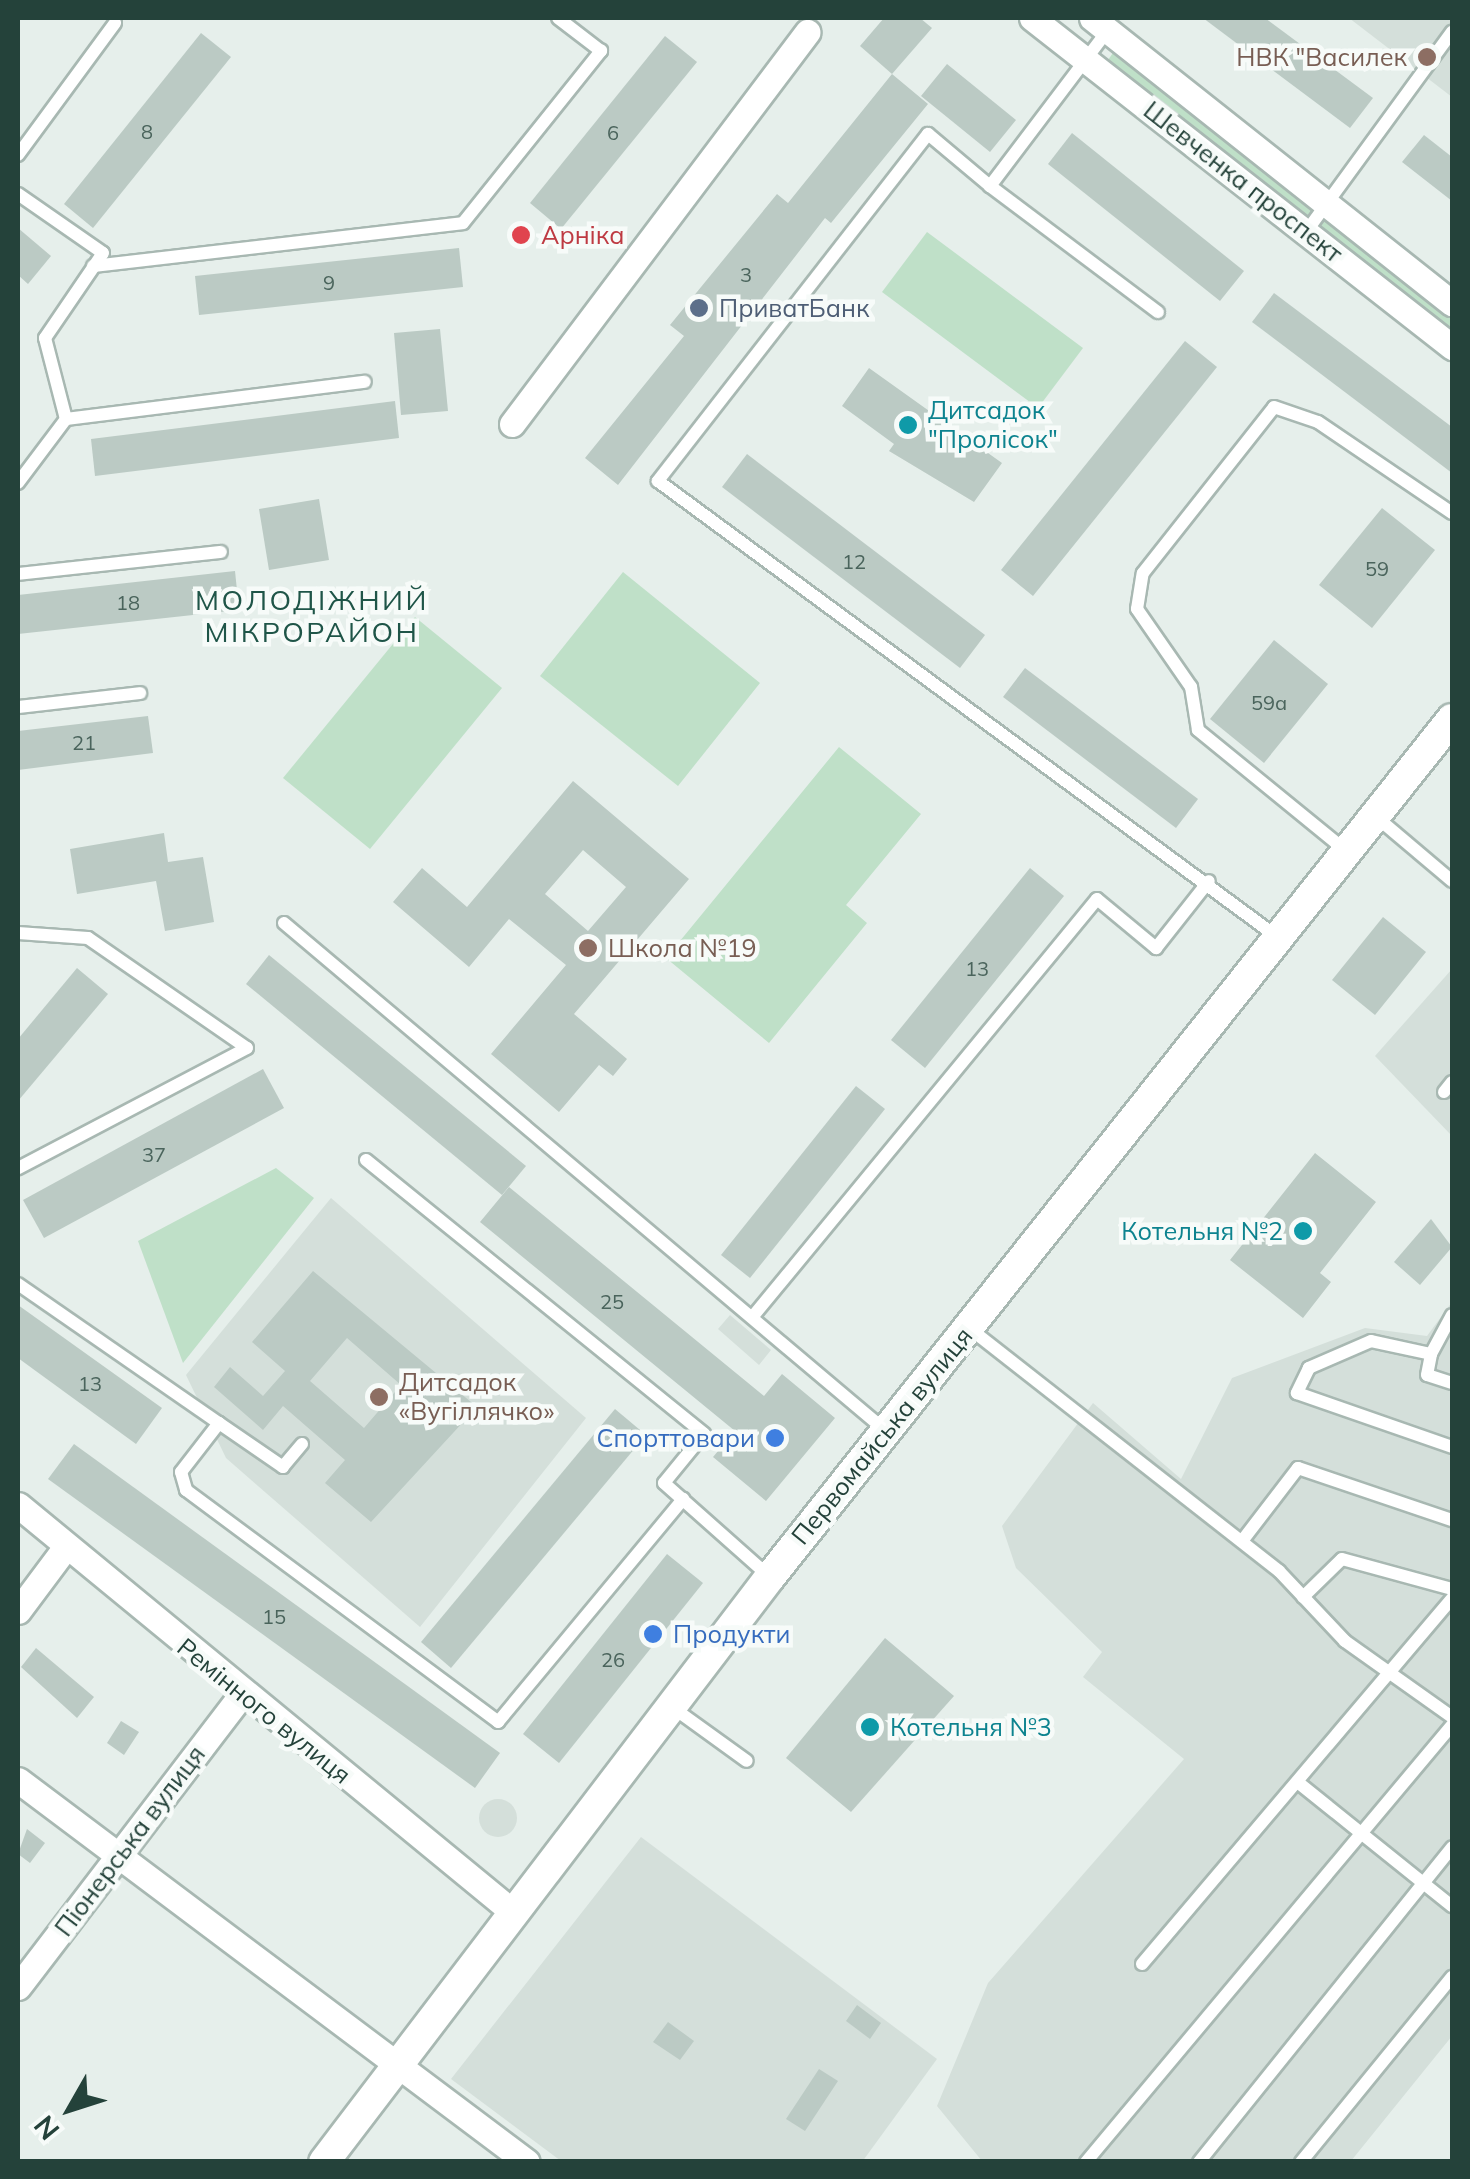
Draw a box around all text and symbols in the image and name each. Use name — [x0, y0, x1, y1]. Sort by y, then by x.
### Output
place label: НВК "Василек — [1236, 42, 1407, 72]
marker: НВК "Василек — [1416, 46, 1438, 68]
street label: Шевченка проспект — [1138, 95, 1348, 269]
house number: 8 — [141, 119, 153, 143]
house number: 6 — [607, 120, 619, 144]
place label: Арніка — [541, 220, 624, 250]
marker: Арніка — [510, 224, 532, 246]
house number: 3 — [740, 262, 752, 286]
house number: 9 — [323, 270, 335, 294]
place label: ПриватБанк — [719, 293, 869, 323]
marker: ПриватБанк — [688, 297, 710, 319]
place label: Дитсадок "Пролісок" — [928, 396, 1058, 455]
marker: Дитсадок "Пролісок" — [897, 414, 919, 436]
house number: 12 — [842, 549, 866, 573]
house number: 59 — [1365, 556, 1389, 580]
district label: МОЛОДІЖНИЙ МІКРОРАЙОН — [195, 583, 429, 649]
house number: 18 — [116, 590, 140, 614]
house number: 59а — [1251, 690, 1287, 714]
house number: 21 — [72, 730, 96, 754]
place label: Школа №19 — [608, 933, 756, 963]
marker: Школа №19 — [577, 937, 599, 959]
house number: 13 — [965, 956, 989, 980]
house number: 37 — [142, 1142, 166, 1166]
place label: Котельня №2 — [1121, 1216, 1283, 1246]
marker: Котельня №2 — [1292, 1220, 1314, 1242]
house number: 25 — [600, 1289, 624, 1313]
street label: Первомайська вулиця — [785, 1321, 979, 1551]
place label: Дитсадок «Вугіллячко» — [399, 1368, 554, 1427]
house number: 13 — [78, 1371, 102, 1395]
marker: Дитсадок «Вугіллячко» — [368, 1386, 390, 1408]
place label: Спорттовари — [596, 1423, 755, 1453]
marker: Спорттовари — [764, 1427, 786, 1449]
house number: 15 — [262, 1604, 286, 1628]
place label: Продукти — [673, 1619, 790, 1649]
marker: Продукти — [642, 1623, 664, 1645]
street label: Ремінного вулиця — [171, 1632, 357, 1790]
house number: 26 — [601, 1647, 625, 1671]
place label: Котельня №3 — [890, 1712, 1052, 1742]
marker: Котельня №3 — [859, 1716, 881, 1738]
street label: Піонерська вулиця — [49, 1740, 211, 1942]
north arrow — [20, 2059, 120, 2159]
text: N — [26, 2109, 67, 2147]

